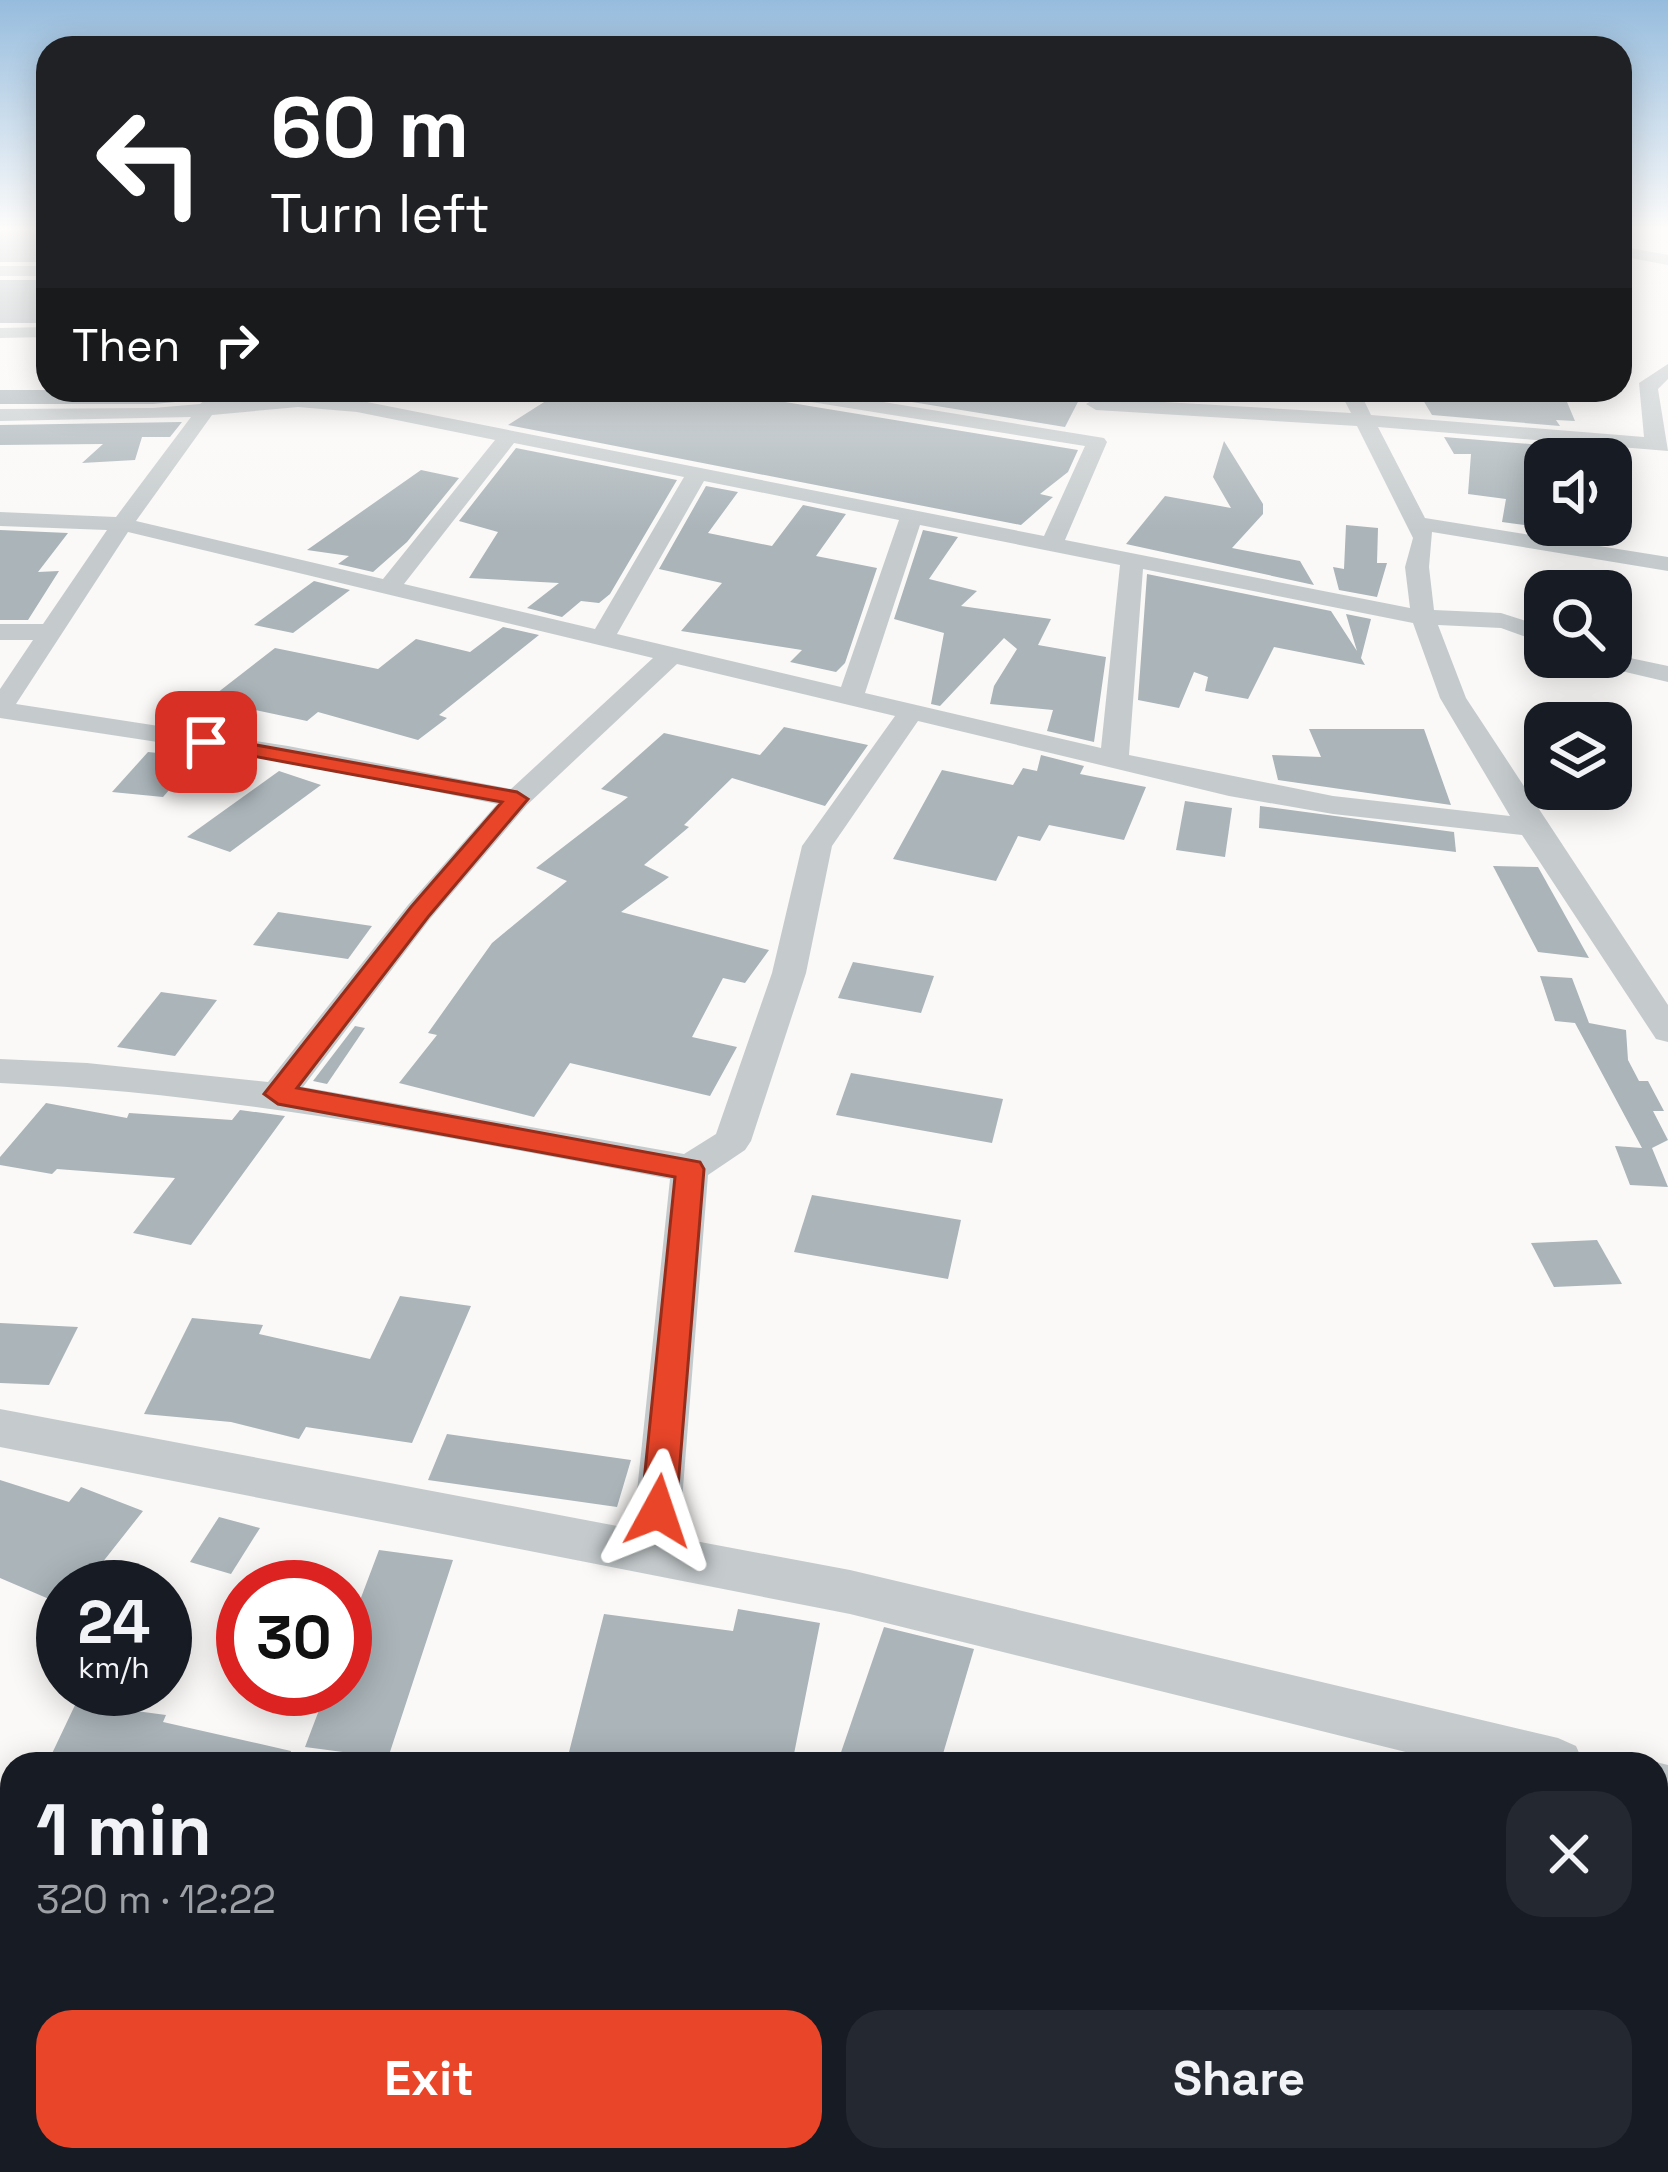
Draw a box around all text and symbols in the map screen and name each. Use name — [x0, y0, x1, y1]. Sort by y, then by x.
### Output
text: 60 m — [270, 74, 469, 182]
icon: left — [72, 84, 228, 240]
text: Turn left — [270, 179, 490, 248]
icon: right — [204, 312, 270, 378]
text: Then — [72, 317, 180, 374]
map controls — [1524, 438, 1632, 810]
button: sound — [1524, 438, 1632, 546]
button: search — [1524, 570, 1632, 678]
pin — [155, 691, 257, 793]
button: layers — [1524, 702, 1632, 810]
icon: arrive — [173, 709, 239, 775]
position arrow — [595, 1448, 721, 1574]
speed limit sign: 30 — [216, 1560, 372, 1716]
text: 24 — [78, 1584, 150, 1661]
text: km/h — [78, 1648, 150, 1687]
text: 1 min — [36, 1784, 212, 1876]
button: close — [1506, 1791, 1632, 1917]
text: 320 m · 12:22 — [36, 1875, 276, 1924]
button: Exit — [36, 2010, 822, 2148]
button: Share — [846, 2010, 1632, 2148]

